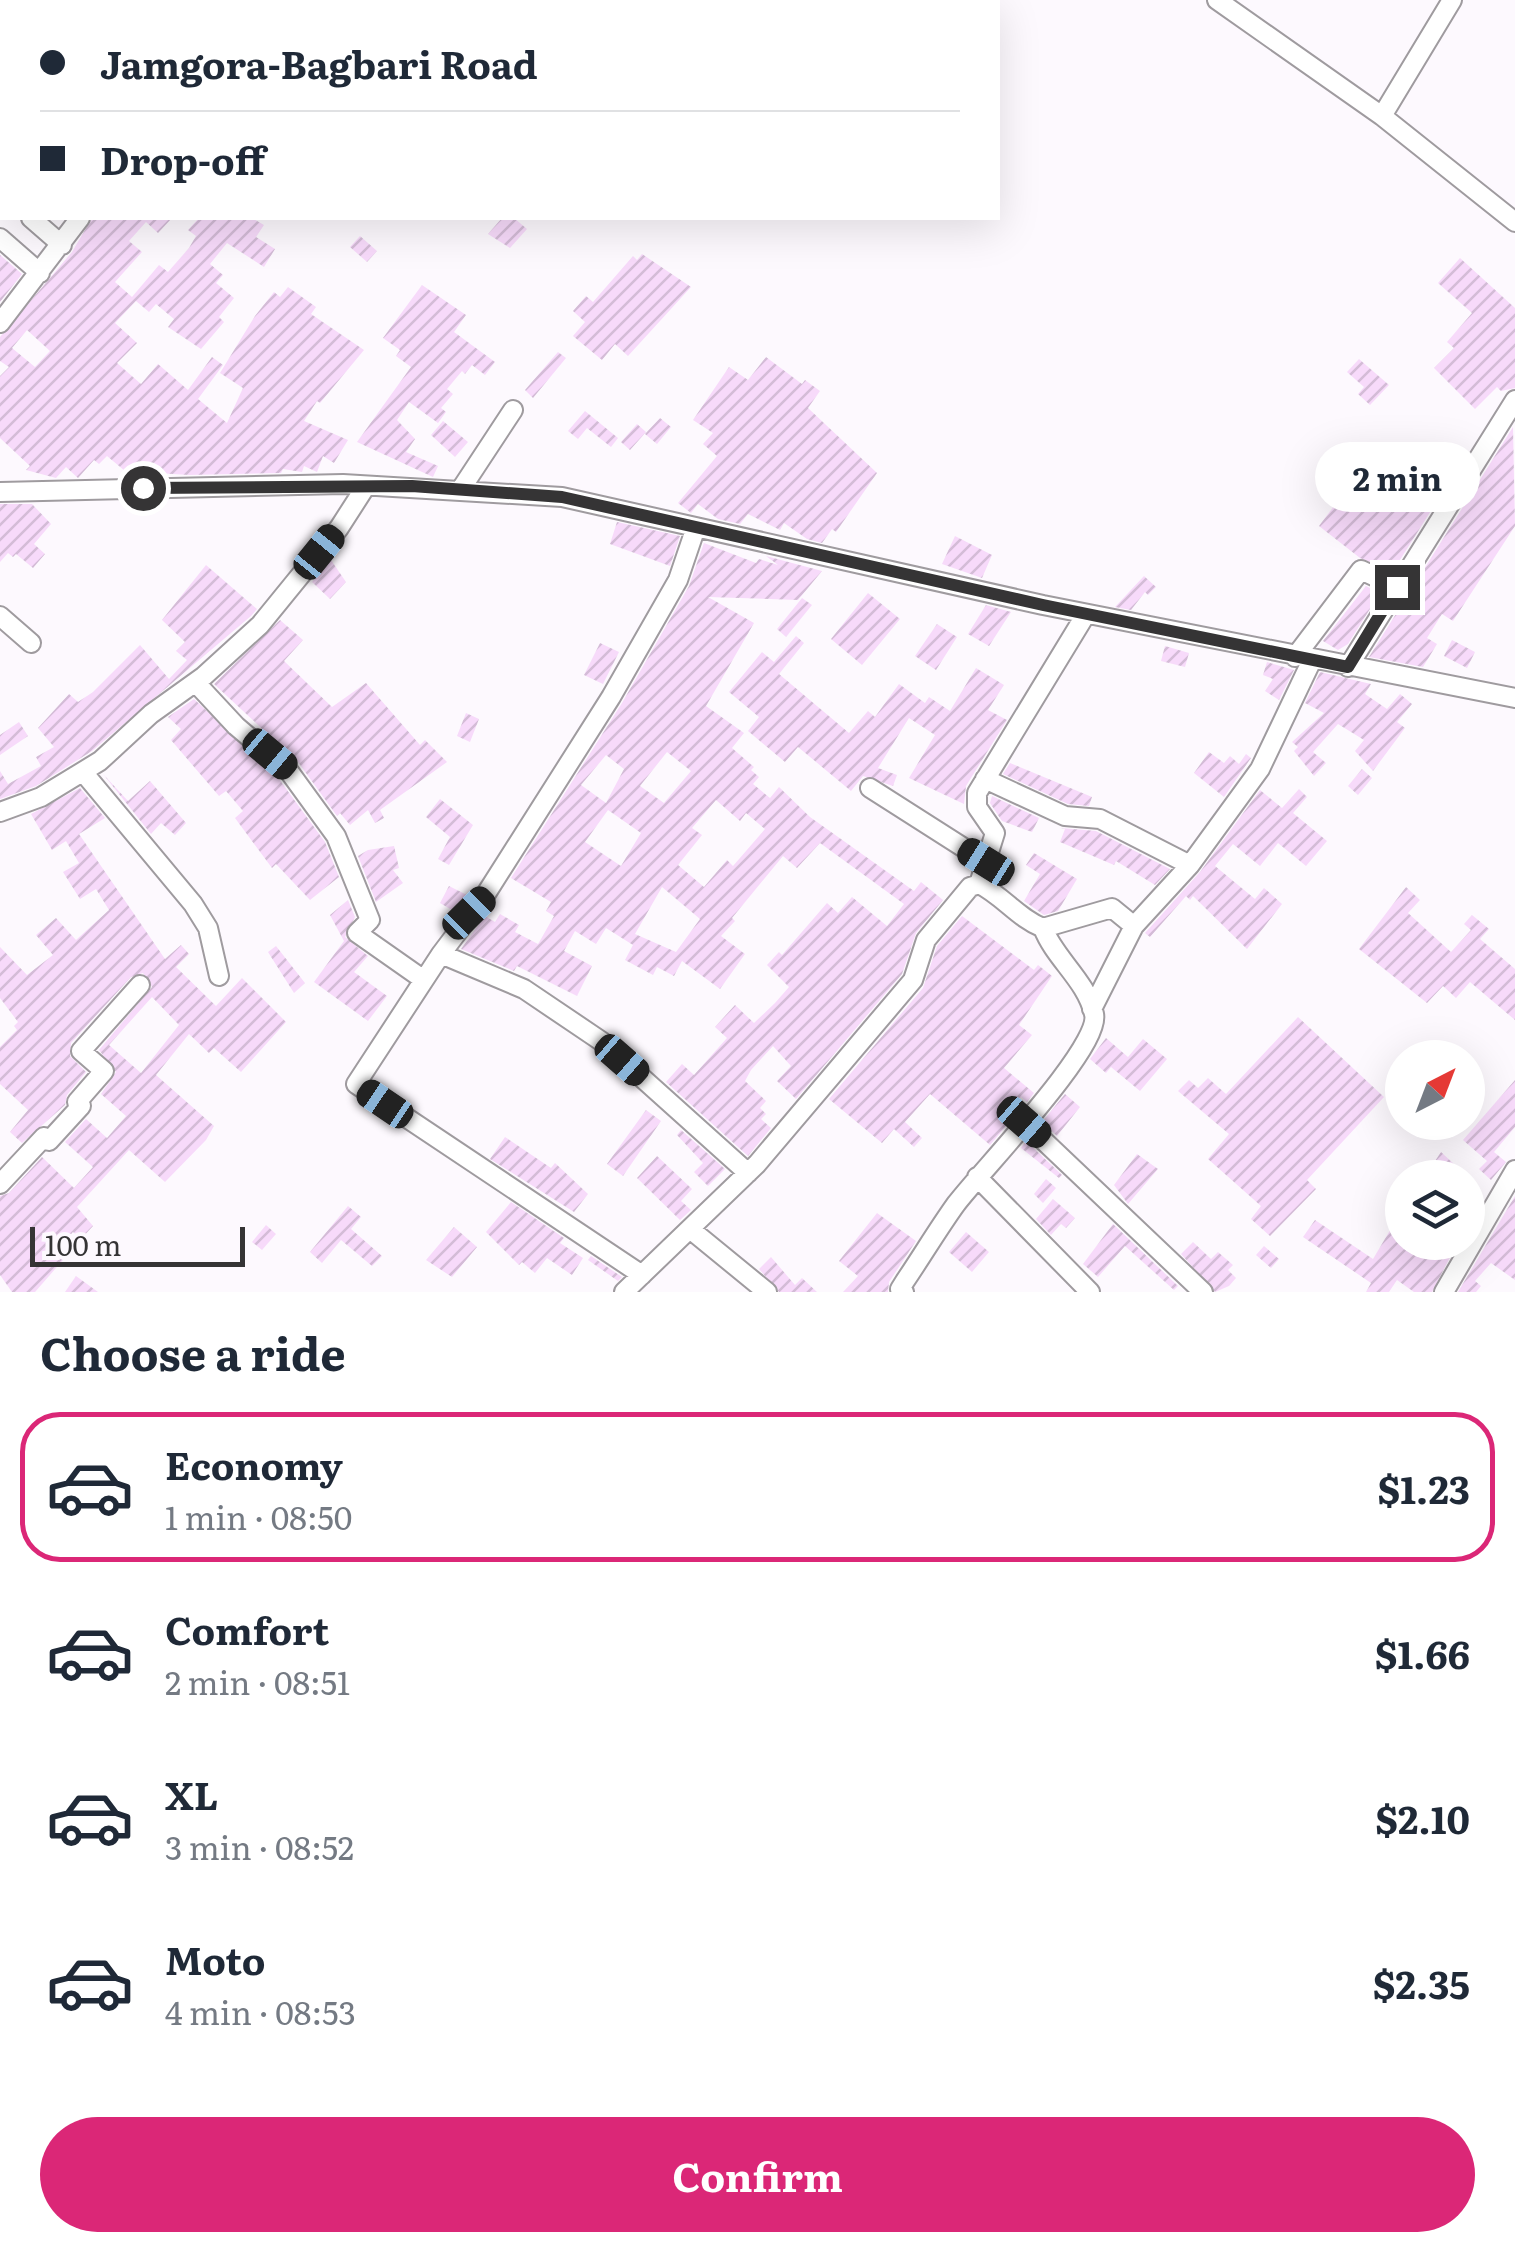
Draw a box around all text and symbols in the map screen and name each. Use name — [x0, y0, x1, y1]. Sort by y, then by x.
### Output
text: Jamgora-Bagbari Road — [100, 34, 538, 91]
text: Drop-off — [100, 130, 265, 187]
callout: 2 min — [1314, 442, 1480, 512]
text: 2 min — [1353, 453, 1442, 501]
route start — [121, 466, 166, 511]
car — [288, 519, 350, 585]
route end — [1375, 565, 1420, 610]
car — [237, 723, 303, 785]
car — [953, 833, 1019, 891]
car — [437, 881, 501, 945]
car — [590, 1029, 654, 1091]
north arrow — [1385, 1040, 1485, 1140]
map controls — [1385, 1040, 1485, 1260]
car — [352, 1075, 418, 1133]
car — [992, 1091, 1056, 1153]
button: layers — [1385, 1160, 1485, 1260]
scale bar — [30, 1222, 245, 1266]
text: 100 m — [45, 1223, 122, 1265]
text: Choose a ride — [40, 1318, 346, 1385]
text: Economy — [165, 1435, 343, 1492]
icon: car — [45, 1442, 135, 1532]
text: $1.23 — [1378, 1459, 1470, 1516]
text: 1 min · 08:50 — [165, 1492, 352, 1540]
text: Comfort — [165, 1600, 329, 1657]
icon: car — [45, 1607, 135, 1697]
text: $1.66 — [1375, 1624, 1470, 1681]
text: 2 min · 08:51 — [165, 1657, 350, 1705]
text: XL — [165, 1765, 218, 1822]
icon: car — [45, 1772, 135, 1862]
text: $2.10 — [1375, 1789, 1470, 1846]
text: 3 min · 08:52 — [165, 1822, 354, 1870]
text: Moto — [165, 1930, 265, 1987]
icon: car — [45, 1937, 135, 2027]
text: $2.35 — [1373, 1954, 1470, 2011]
text: 4 min · 08:53 — [165, 1987, 356, 2035]
button: Confirm — [40, 2117, 1475, 2232]

